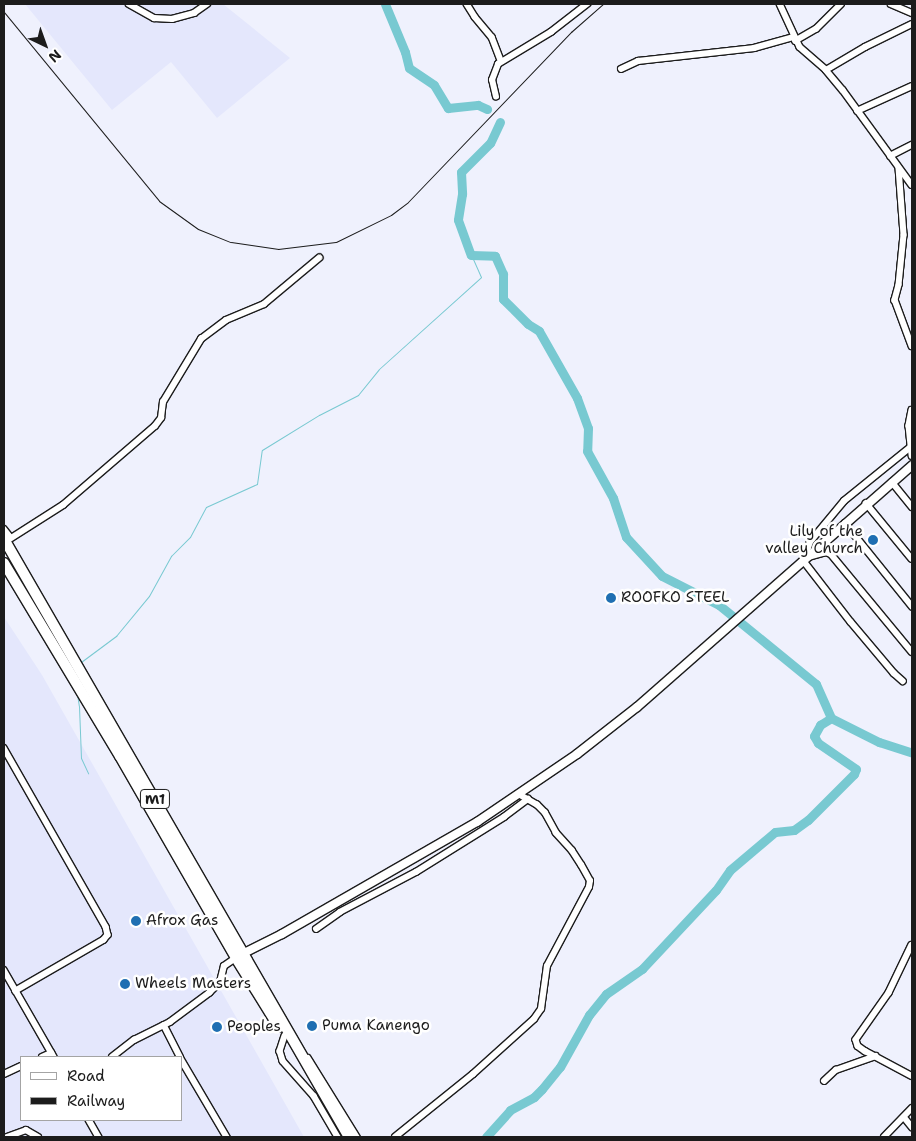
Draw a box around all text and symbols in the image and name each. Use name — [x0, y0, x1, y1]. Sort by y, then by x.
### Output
north arrow — [20, 20, 70, 70]
text: N — [45, 46, 65, 67]
place label: Lily of the valley Church — [765, 522, 863, 557]
marker: Lily of the valley Church — [867, 534, 879, 546]
place label: ROOFKO STEEL — [621, 589, 729, 607]
marker: ROOFKO STEEL — [605, 592, 617, 604]
road number: M1 — [139, 788, 171, 811]
place label: Afrox Gas — [146, 912, 218, 930]
marker: Afrox Gas — [130, 915, 142, 927]
place label: Wheels Masters — [135, 975, 251, 993]
marker: Wheels Masters — [119, 978, 131, 990]
place label: Puma Kanengo — [322, 1017, 430, 1035]
place label: Peoples — [227, 1018, 281, 1036]
marker: Puma Kanengo — [306, 1020, 318, 1032]
marker: Peoples — [211, 1021, 223, 1033]
legend — [20, 1056, 182, 1121]
text: Road — [67, 1066, 105, 1086]
text: Railway — [67, 1091, 125, 1111]

